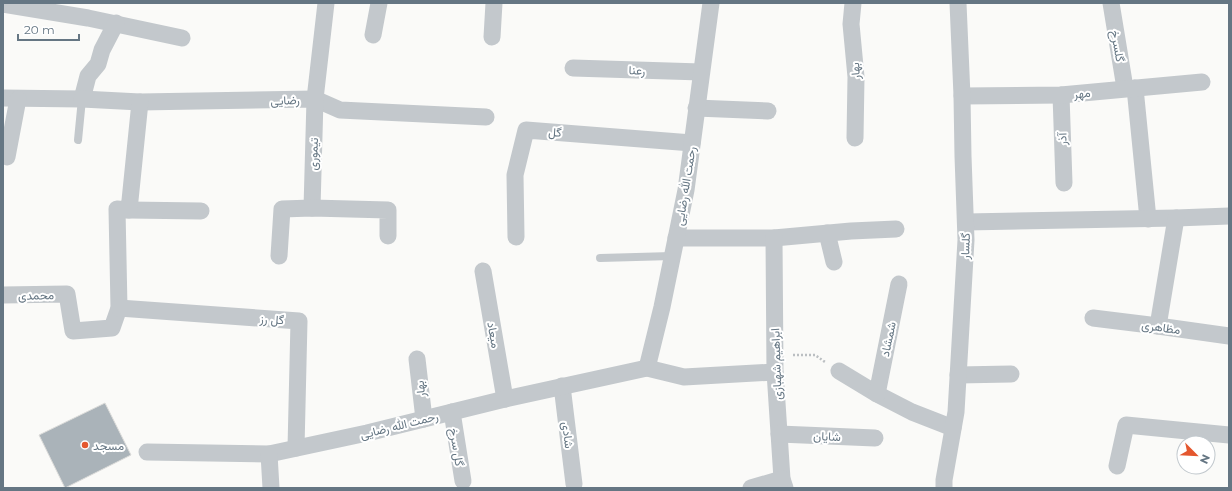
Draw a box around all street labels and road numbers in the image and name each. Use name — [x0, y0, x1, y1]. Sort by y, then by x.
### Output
street label: گلسرخ — [1106, 29, 1128, 63]
street label: رعنا — [628, 62, 646, 79]
street label: بهار — [847, 62, 864, 81]
street label: مهر — [1072, 85, 1091, 102]
street label: رضایی — [270, 92, 300, 109]
street label: گل — [548, 124, 562, 141]
street label: آذر — [1054, 131, 1071, 146]
street label: تیموری — [305, 137, 322, 171]
street label: رحمت الله رضایی — [671, 145, 700, 227]
street label: گلسار — [957, 232, 974, 261]
street label: محمدی — [18, 287, 54, 304]
street label: گل رز — [258, 311, 285, 328]
street label: مظاهری — [1140, 317, 1181, 338]
street label: شمشاد — [877, 320, 899, 358]
street label: میعاد — [484, 321, 504, 349]
street label: ابراهیم شهبازی — [767, 328, 786, 400]
street label: بهار — [412, 380, 430, 399]
street label: رحمت الله رضایی — [358, 408, 440, 443]
street label: شادی — [558, 421, 577, 449]
street label: گل سرخ — [445, 427, 467, 468]
street label: شایان — [813, 428, 841, 444]

